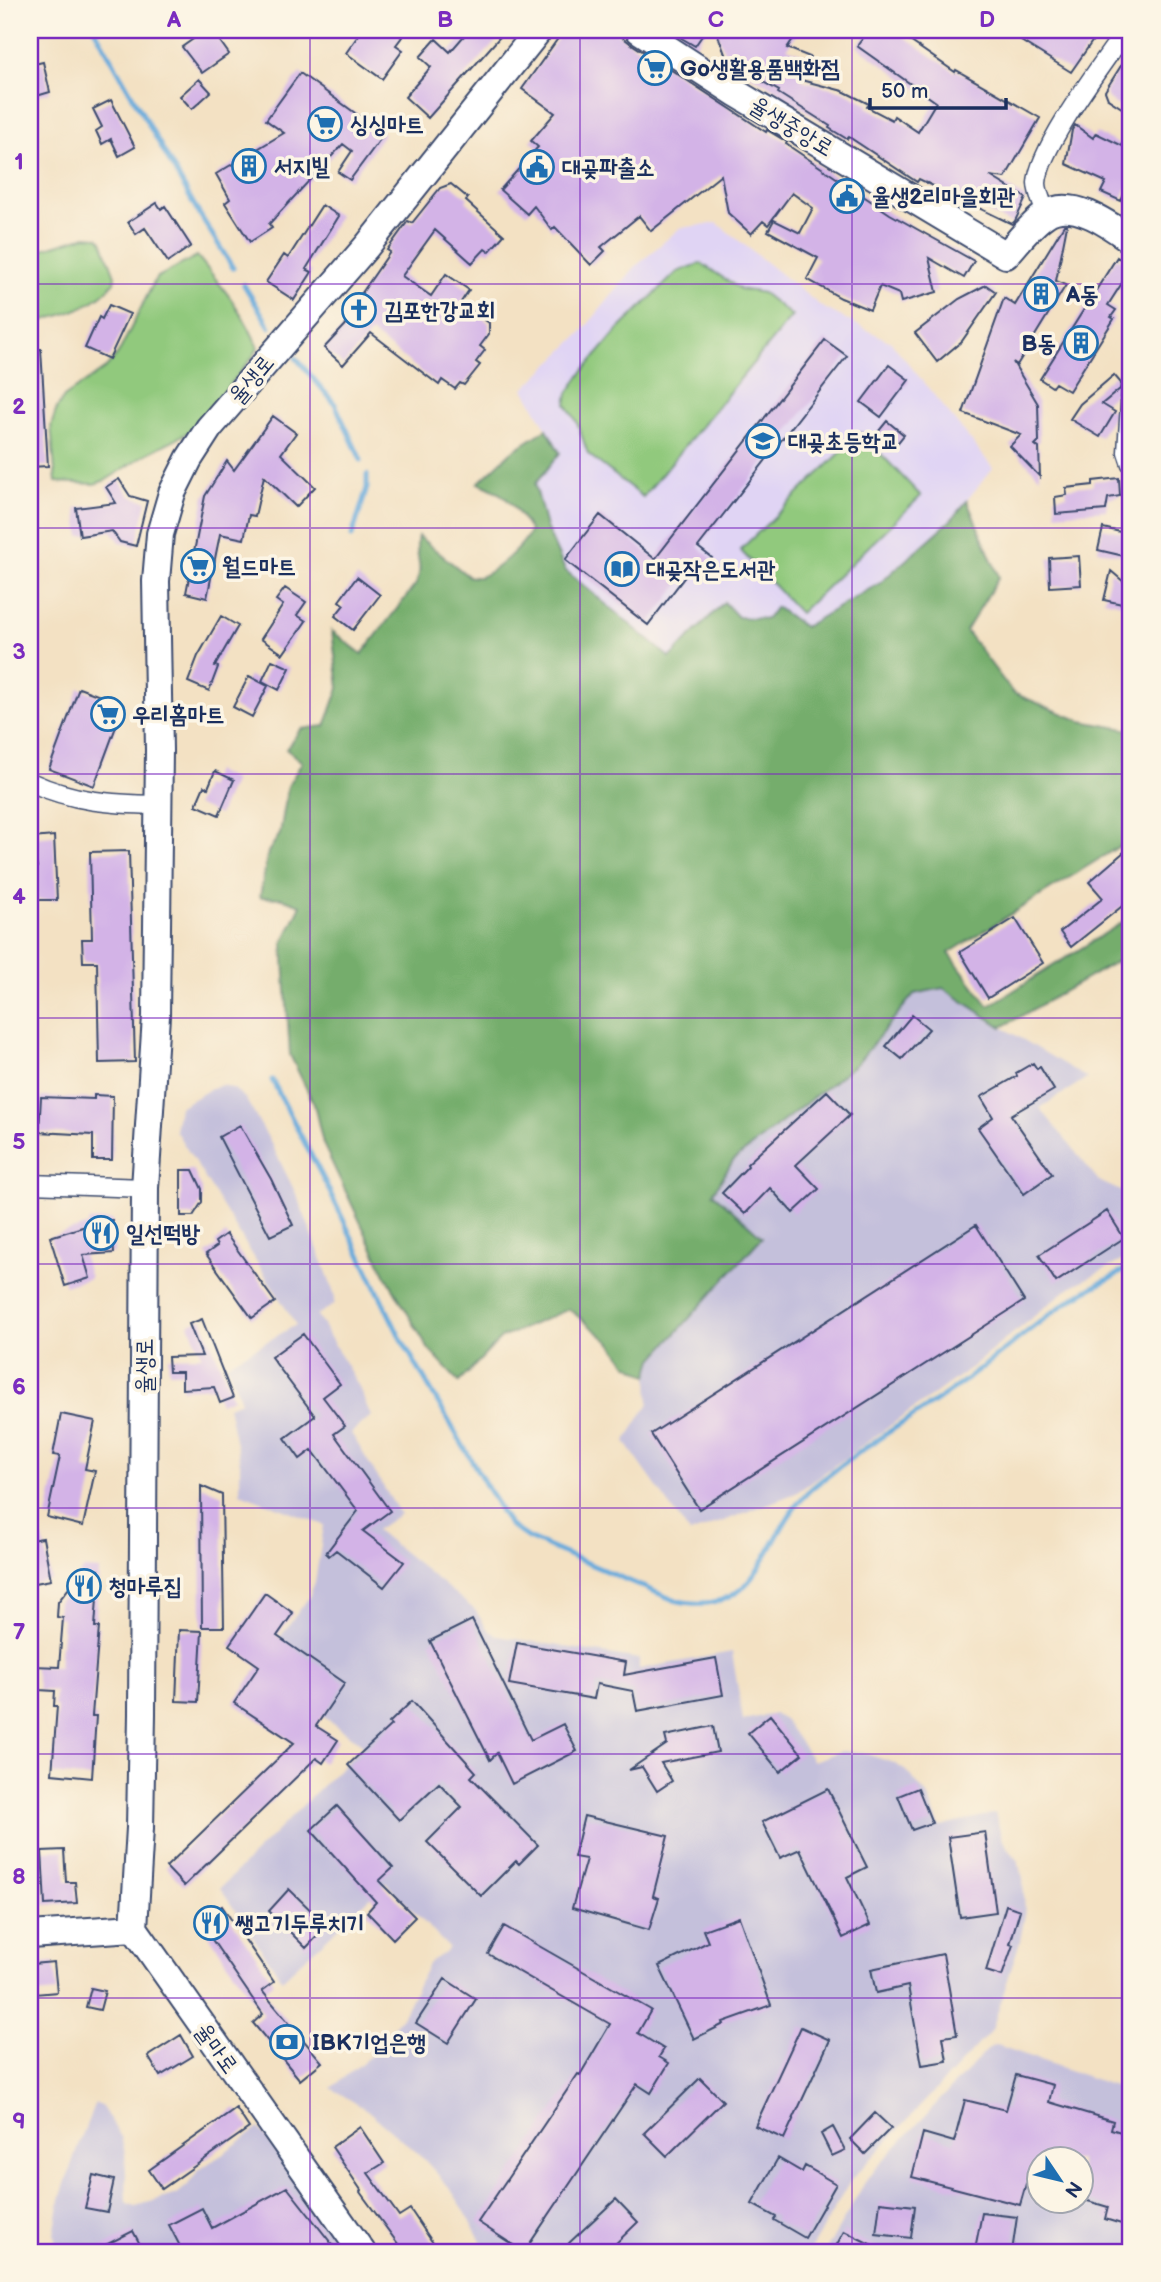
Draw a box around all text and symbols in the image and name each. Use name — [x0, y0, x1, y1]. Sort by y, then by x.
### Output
text: A — [166, 6, 182, 34]
text: B — [437, 6, 453, 34]
text: C — [708, 6, 724, 34]
text: D — [979, 6, 995, 34]
supermarket icon: Go생활용품백화점 — [636, 49, 674, 87]
place label: Go생활용품백화점 — [680, 55, 840, 83]
scale bar — [870, 66, 1007, 110]
text: 50 m — [881, 79, 928, 104]
street label: 율생중앙로 — [745, 91, 838, 163]
supermarket icon: 싱싱마트 — [306, 105, 344, 143]
place label: 싱싱마트 — [350, 111, 424, 139]
building icon: 서지빌 — [230, 147, 268, 185]
text: 1 — [14, 148, 24, 176]
public building icon: 대곶파출소 — [518, 148, 556, 186]
place label: 서지빌 — [274, 153, 330, 181]
place label: 대곶파출소 — [562, 154, 655, 182]
public building icon: 율생2리마을회관 — [828, 177, 866, 215]
place label: 율생2리마을회관 — [872, 183, 1016, 211]
building icon: A동 — [1022, 275, 1060, 313]
place label: A동 — [1065, 281, 1099, 309]
church icon: 김포한강교회 — [340, 291, 378, 329]
place label: 김포한강교회 — [384, 297, 495, 325]
building icon: B동 — [1062, 324, 1100, 362]
place label: B동 — [1021, 330, 1056, 358]
street label: 율생로 — [223, 349, 280, 410]
text: 2 — [12, 393, 26, 421]
school or university icon: 대곶초등학교 — [744, 422, 782, 460]
place label: 대곶초등학교 — [788, 428, 899, 456]
supermarket icon: 월드마트 — [179, 547, 217, 585]
library icon: 대곶작은도서관 — [603, 550, 641, 588]
place label: 월드마트 — [222, 553, 296, 581]
place label: 대곶작은도서관 — [646, 556, 776, 584]
text: 3 — [12, 638, 26, 666]
supermarket icon: 우리홈마트 — [89, 695, 127, 733]
place label: 우리홈마트 — [132, 701, 225, 729]
text: 4 — [12, 883, 26, 911]
text: 5 — [12, 1128, 26, 1156]
restaurant icon: 일선떡방 — [82, 1214, 120, 1252]
place label: 일선떡방 — [126, 1220, 201, 1248]
street label: 율생로 — [131, 1338, 159, 1394]
text: 6 — [12, 1373, 26, 1401]
restaurant icon: 청마루집 — [65, 1567, 103, 1605]
place label: 청마루집 — [108, 1573, 182, 1601]
text: 7 — [13, 1618, 26, 1646]
text: 8 — [12, 1863, 26, 1891]
restaurant icon: 쌩고기두루치기 — [192, 1904, 230, 1942]
place label: 쌩고기두루치기 — [234, 1910, 365, 1938]
street label: 율마로 — [189, 2018, 244, 2079]
bank icon: IBK기업은행 — [268, 2023, 306, 2061]
place label: IBK기업은행 — [312, 2029, 426, 2057]
text: 9 — [12, 2108, 26, 2136]
north arrow — [1024, 2146, 1094, 2216]
text: N — [1059, 2176, 1086, 2201]

